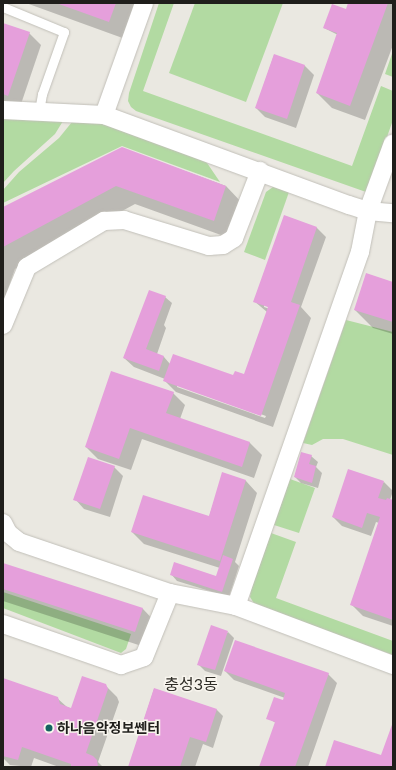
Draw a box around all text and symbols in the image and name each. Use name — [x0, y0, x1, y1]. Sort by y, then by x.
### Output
district label: 충성3동 — [164, 674, 218, 694]
place label: 하나음악정보쎈터 — [57, 720, 160, 736]
marker: 하나음악정보쎈터 — [44, 723, 54, 733]

